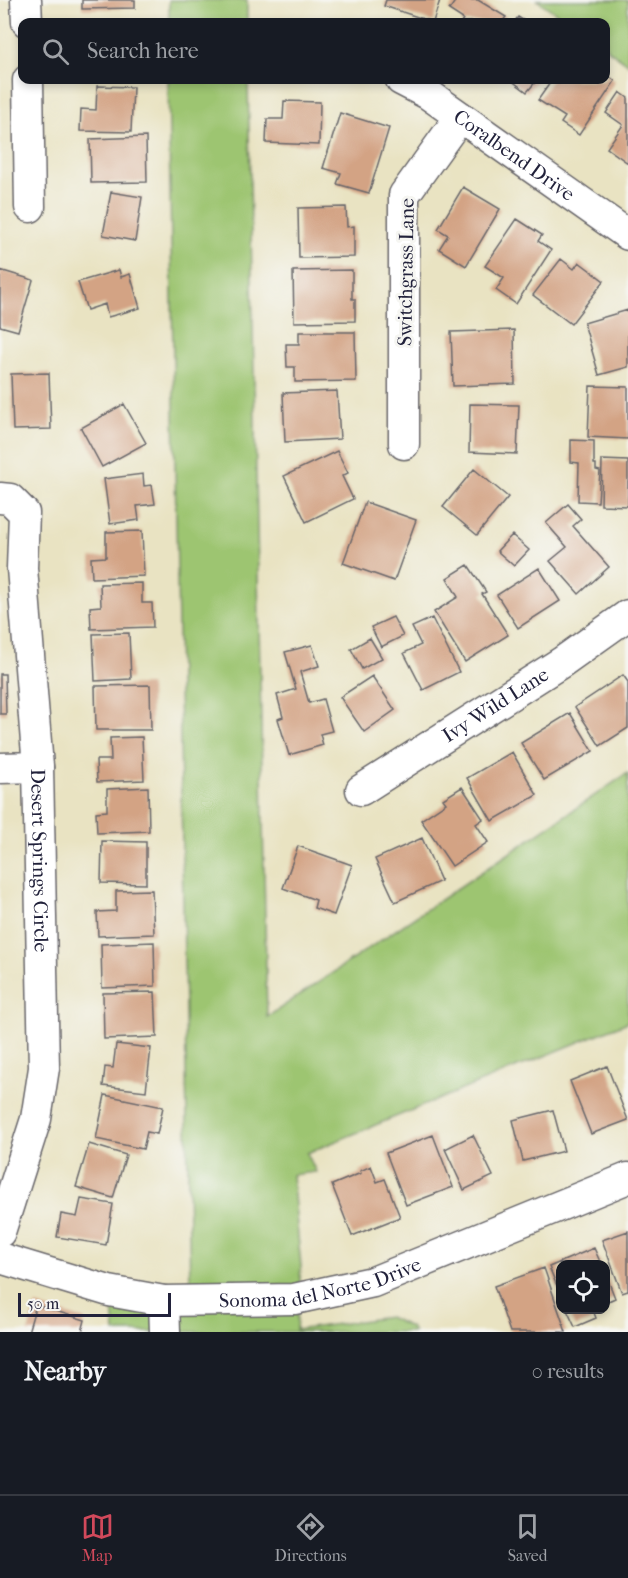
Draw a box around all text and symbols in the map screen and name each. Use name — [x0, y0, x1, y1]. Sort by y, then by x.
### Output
search box — [18, 18, 610, 84]
icon: search — [39, 35, 72, 68]
text: Search here — [87, 38, 199, 64]
street label: Coralbend Drive — [449, 104, 579, 205]
street label: Switchgrass Lane — [393, 198, 419, 346]
street label: Ivy Wild Lane — [438, 662, 553, 747]
street label: Desert Springs Circle — [27, 768, 53, 953]
street label: Sonoma del Norte Drive — [219, 1252, 424, 1312]
map controls — [556, 1260, 610, 1314]
button: locate — [556, 1260, 610, 1314]
scale bar — [18, 1290, 171, 1318]
text: 50 m — [27, 1294, 59, 1313]
text: Nearby — [24, 1356, 106, 1387]
text: 0 results — [532, 1360, 604, 1383]
tab: Map — [81, 1510, 114, 1565]
tab: Directions — [275, 1510, 347, 1565]
tab: Saved — [508, 1510, 547, 1565]

